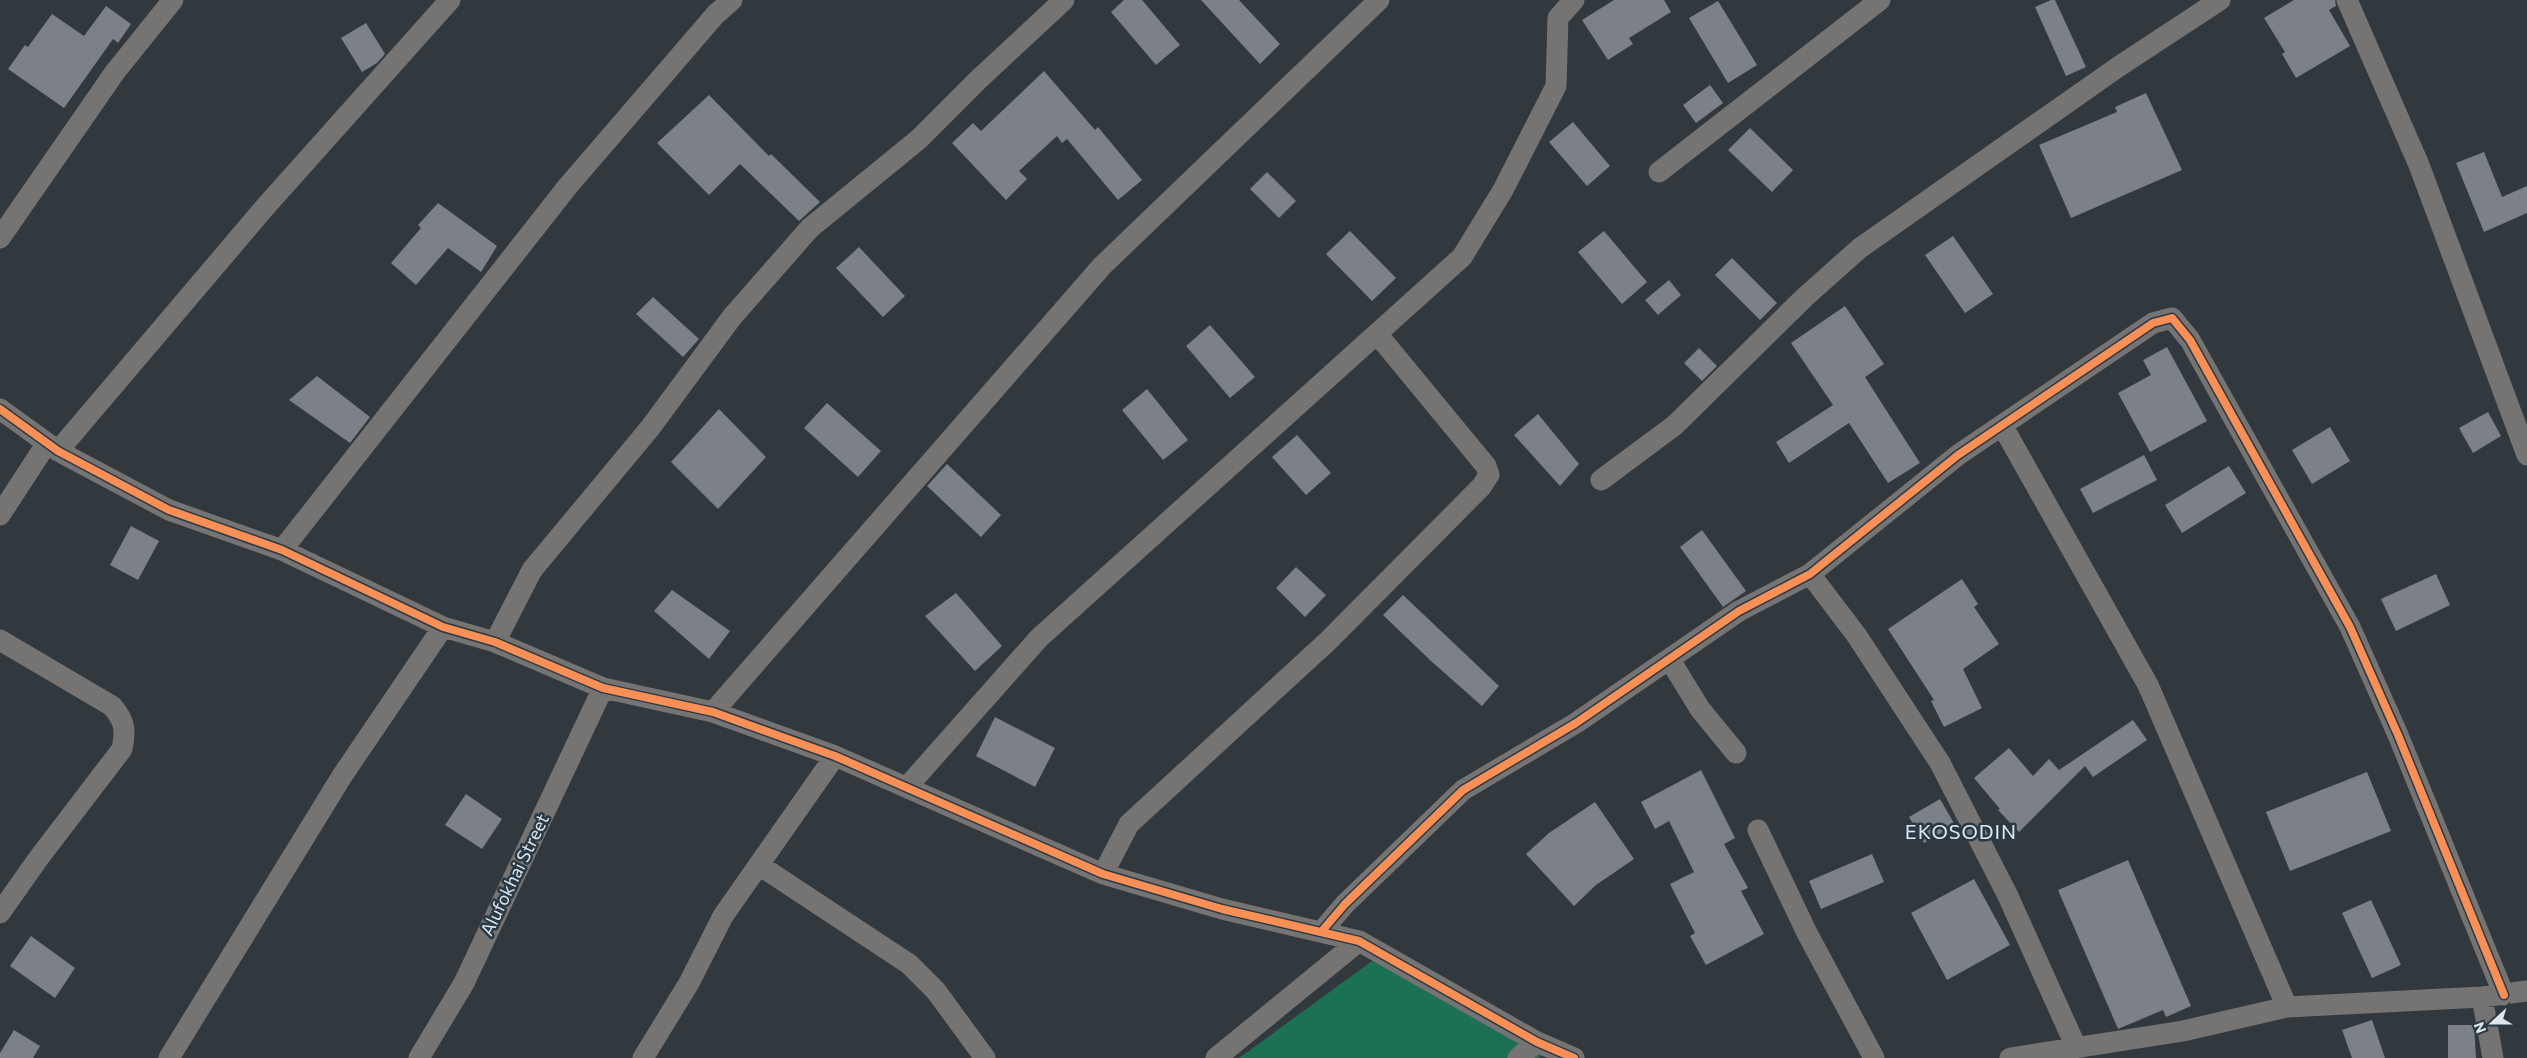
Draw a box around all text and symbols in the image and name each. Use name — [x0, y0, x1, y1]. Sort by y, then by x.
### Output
street label: Alufokhai Street — [475, 810, 553, 939]
district label: EKOSODIN — [1905, 819, 2017, 843]
north arrow — [2467, 998, 2517, 1048]
text: N — [2470, 1020, 2489, 1036]

